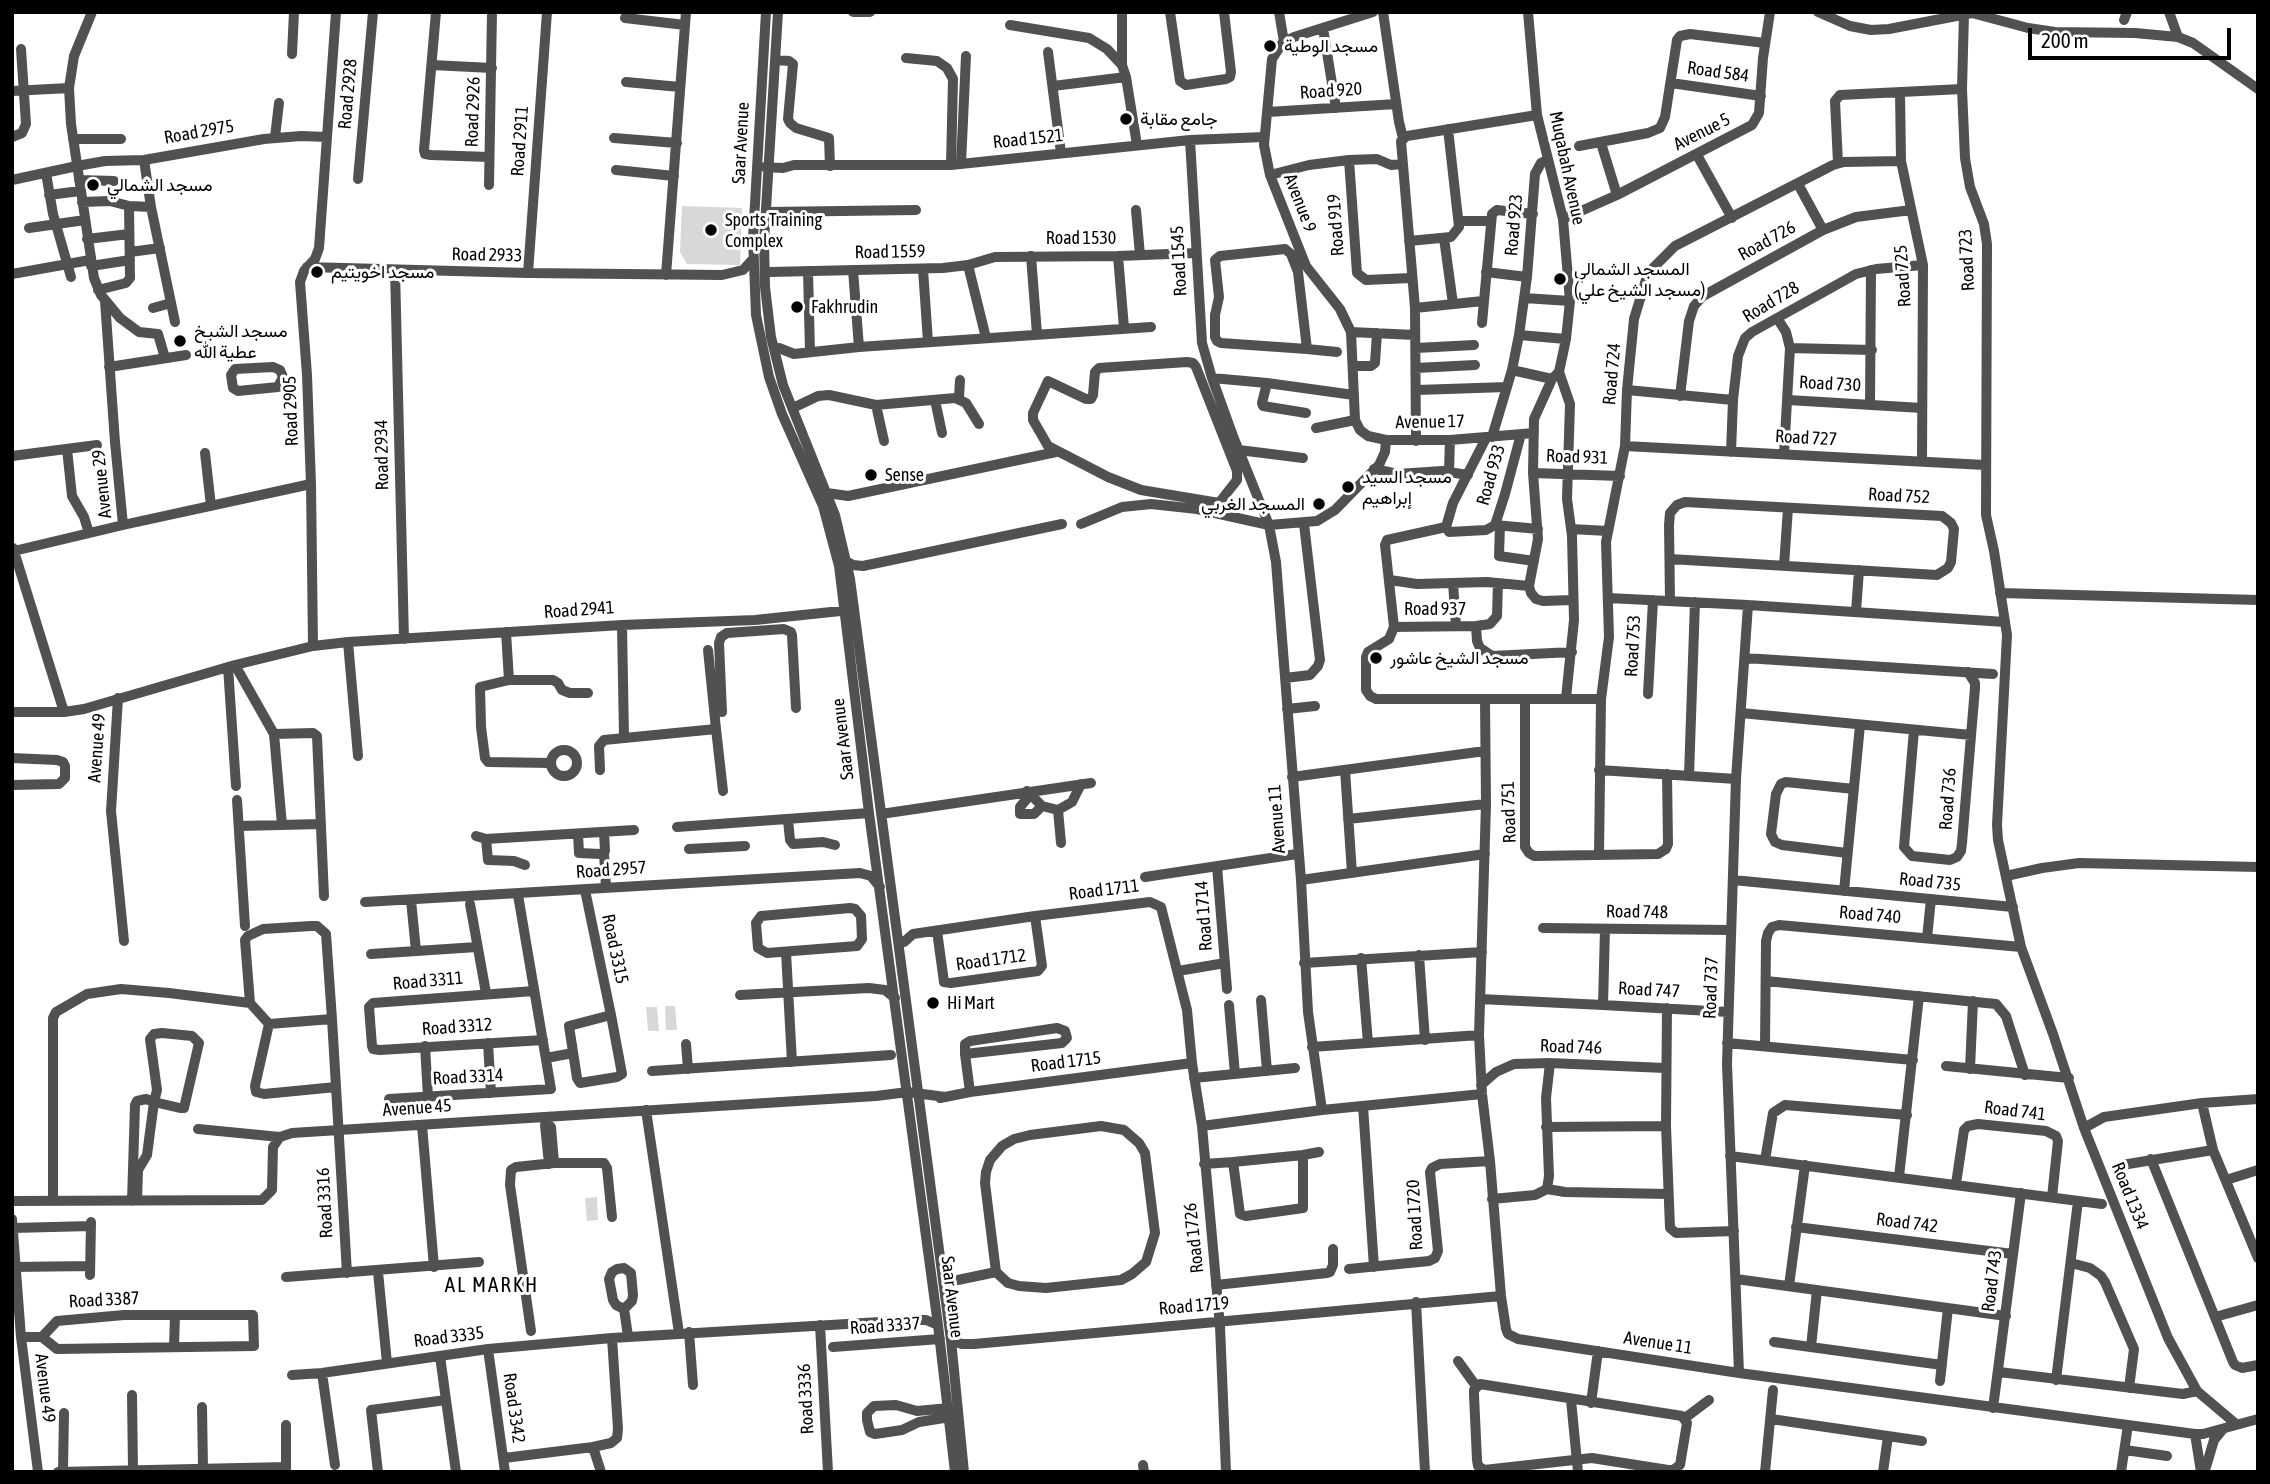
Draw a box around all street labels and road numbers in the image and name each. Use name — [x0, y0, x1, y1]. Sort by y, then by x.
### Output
street label: Road 584 — [1686, 57, 1750, 87]
street label: Road 2928 — [334, 58, 362, 130]
street label: Road 2926 — [461, 76, 485, 148]
street label: Road 920 — [1299, 78, 1363, 104]
street label: Saar Avenue — [728, 102, 754, 184]
street label: Road 2911 — [507, 105, 533, 177]
street label: Muqabah Avenue — [1544, 109, 1590, 227]
street label: Avenue 5 — [1670, 109, 1734, 155]
street label: Road 2975 — [162, 115, 236, 149]
street label: Road 1521 — [992, 125, 1064, 153]
street label: Avenue 9 — [1279, 171, 1321, 235]
street label: Road 919 — [1323, 193, 1349, 257]
street label: Road 923 — [1501, 193, 1527, 257]
street label: Road 726 — [1735, 216, 1799, 266]
street label: Road 1545 — [1166, 225, 1192, 297]
street label: Road 1530 — [1046, 227, 1116, 249]
street label: Road 723 — [1955, 228, 1979, 292]
street label: Road 1559 — [854, 241, 926, 263]
street label: Road 2933 — [451, 244, 523, 266]
street label: Road 725 — [1890, 244, 1916, 308]
street label: Road 728 — [1739, 277, 1803, 327]
street label: Road 724 — [1599, 342, 1625, 406]
street label: Road 730 — [1798, 372, 1862, 396]
street label: Road 2905 — [279, 375, 303, 447]
street label: Avenue 17 — [1395, 411, 1465, 433]
street label: Road 2934 — [371, 419, 393, 491]
street label: Road 727 — [1774, 426, 1838, 450]
street label: Road 933 — [1472, 442, 1510, 508]
street label: Road 931 — [1546, 445, 1608, 469]
street label: Avenue 29 — [88, 448, 116, 520]
street label: Road 752 — [1867, 484, 1931, 508]
street label: Road 2941 — [543, 597, 615, 623]
street label: Road 937 — [1404, 598, 1466, 620]
street label: Road 753 — [1621, 614, 1645, 678]
street label: Saar Avenue — [827, 697, 859, 781]
street label: Avenue 49 — [84, 713, 110, 783]
street label: Road 736 — [1935, 767, 1961, 831]
street label: Road 751 — [1497, 781, 1521, 843]
street label: Avenue 11 — [1264, 784, 1290, 854]
street label: Road 2957 — [575, 857, 647, 883]
street label: Road 735 — [1898, 868, 1962, 896]
street label: Road 1711 — [1068, 875, 1140, 905]
street label: Road 1714 — [1191, 880, 1217, 952]
street label: Road 748 — [1606, 901, 1668, 923]
street label: Road 740 — [1838, 902, 1902, 928]
street label: Road 3315 — [597, 912, 633, 986]
street label: Road 1712 — [955, 944, 1027, 976]
street label: Road 737 — [1699, 957, 1723, 1019]
street label: Road 3311 — [392, 967, 464, 995]
street label: Road 747 — [1617, 978, 1681, 1002]
street label: Road 3312 — [421, 1014, 493, 1040]
street label: Road 746 — [1540, 1035, 1602, 1059]
street label: Road 1715 — [1030, 1047, 1102, 1077]
street label: Road 3314 — [432, 1064, 504, 1090]
street label: Avenue 45 — [382, 1095, 452, 1121]
street label: Road 741 — [1983, 1096, 2047, 1126]
street label: Road 1334 — [2107, 1159, 2153, 1233]
street label: Road 3316 — [312, 1167, 338, 1239]
street label: Road 1720 — [1402, 1179, 1428, 1251]
street label: Road 1726 — [1180, 1202, 1208, 1274]
street label: Road 742 — [1875, 1208, 1939, 1238]
street label: Road 743 — [1977, 1249, 2007, 1313]
street label: Saar Avenue — [936, 1255, 968, 1339]
street label: Road 3387 — [68, 1287, 140, 1313]
street label: Road 1719 — [1158, 1292, 1230, 1320]
street label: Road 3337 — [849, 1313, 921, 1339]
street label: Road 3335 — [413, 1322, 485, 1352]
street label: Avenue 11 — [1622, 1327, 1694, 1359]
street label: Avenue 49 — [30, 1352, 60, 1424]
street label: Road 3336 — [793, 1363, 819, 1435]
street label: Road 3342 — [498, 1372, 530, 1444]

